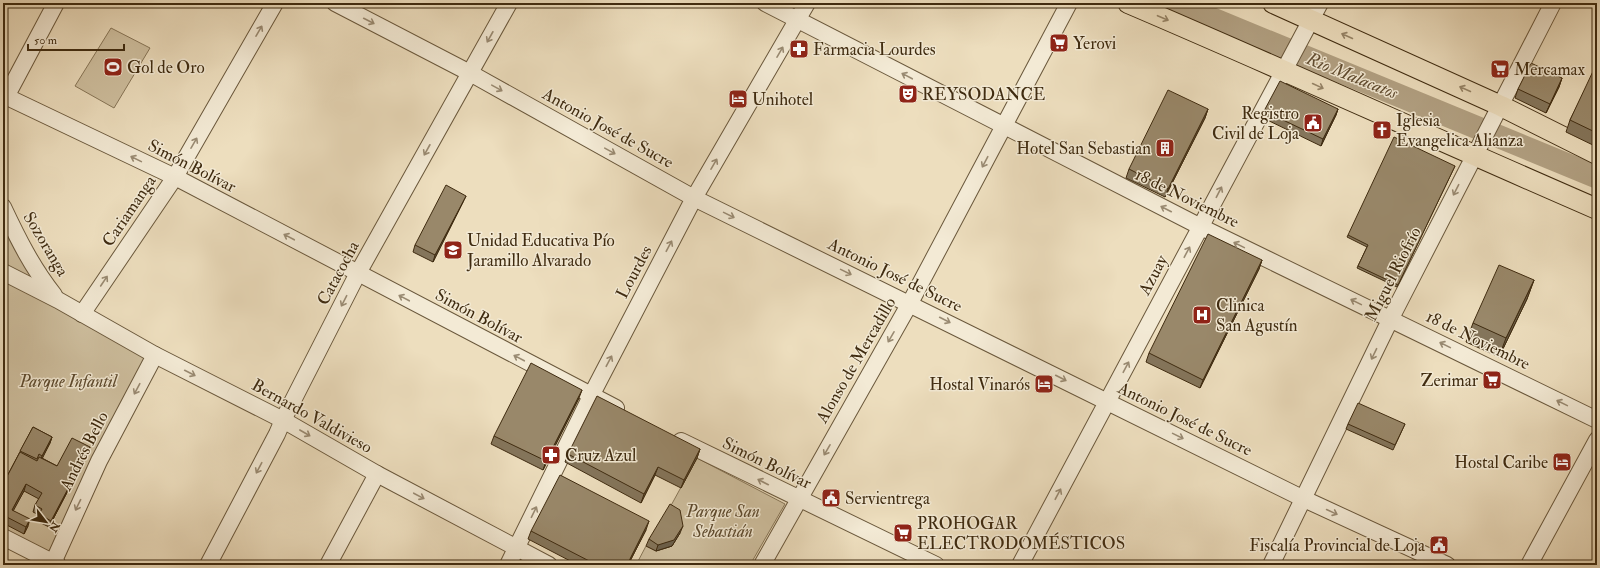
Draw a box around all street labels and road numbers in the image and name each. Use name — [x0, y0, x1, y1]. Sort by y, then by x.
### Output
street label: Antonio José de Sucre — [537, 83, 677, 174]
street label: Simón Bolívar — [144, 135, 240, 197]
street label: 18 de Noviembre — [1132, 164, 1242, 232]
street label: Cariamanga — [98, 171, 161, 251]
street label: Sozoranga — [19, 208, 74, 281]
street label: Miguel Riofrío — [1360, 224, 1426, 324]
street label: Antonio José de Sucre — [823, 233, 966, 318]
street label: Catacocha — [312, 236, 364, 309]
street label: Lourdes — [611, 242, 657, 302]
street label: Azuay — [1133, 251, 1173, 300]
street label: Simón Bolívar — [432, 284, 527, 348]
street label: Alonso de Mercadillo — [811, 293, 901, 428]
street label: 18 de Noviembre — [1423, 306, 1533, 374]
street label: Bernardo Valdivieso — [248, 374, 376, 458]
street label: Antonio José de Sucre — [1113, 377, 1256, 462]
street label: Andrés Bello — [55, 408, 113, 495]
street label: Simón Bolívar — [719, 432, 815, 494]

